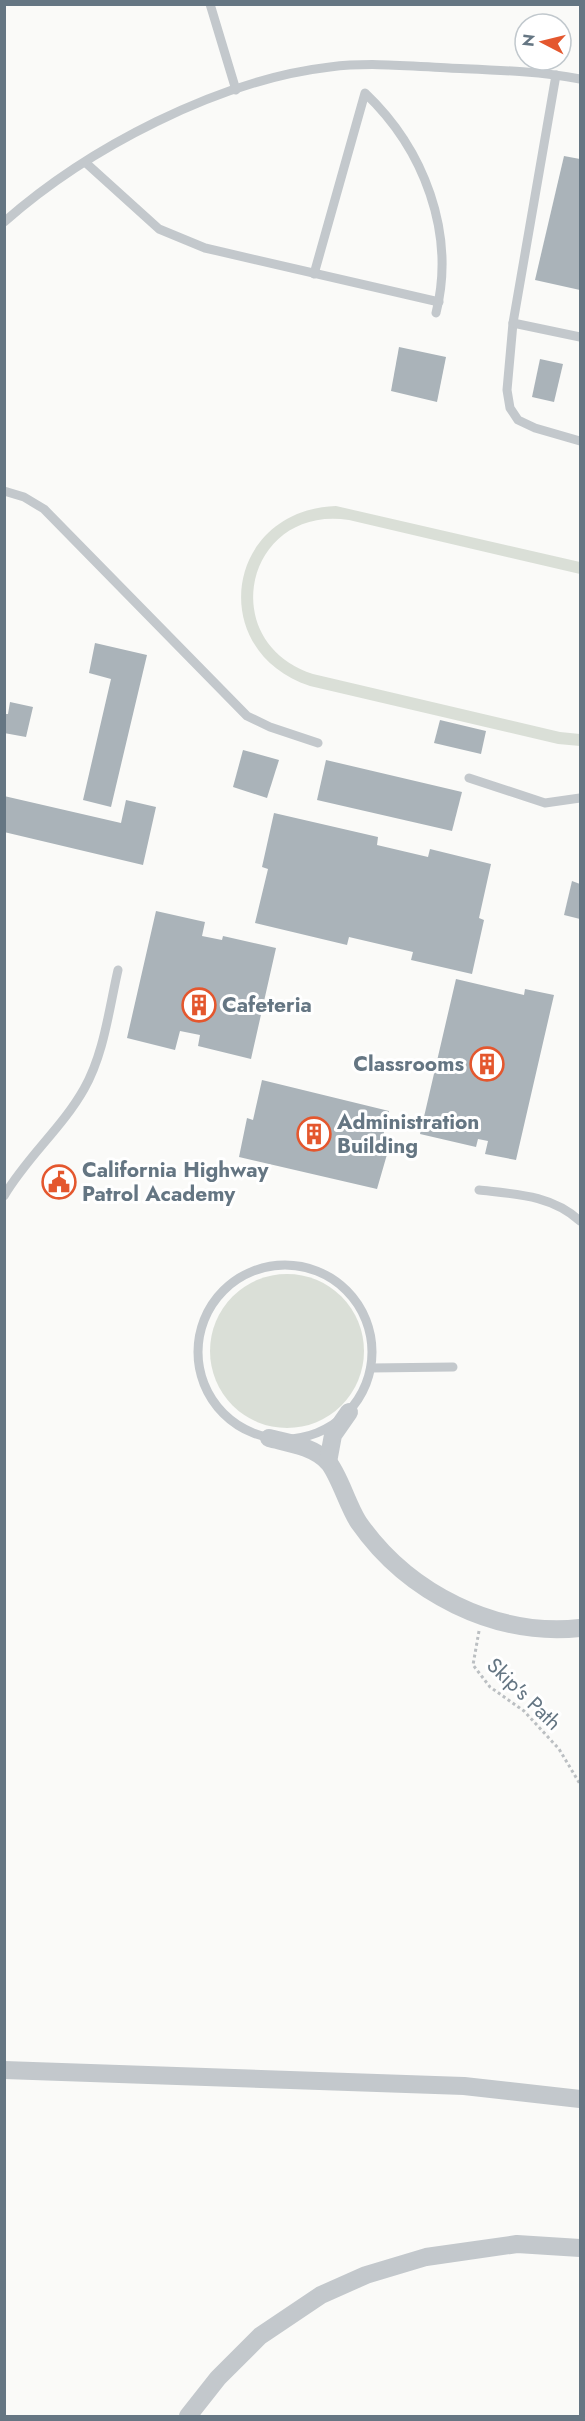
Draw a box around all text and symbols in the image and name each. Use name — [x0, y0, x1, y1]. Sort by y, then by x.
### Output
north arrow — [513, 12, 573, 72]
text: N — [516, 33, 541, 48]
building icon: Cafeteria — [181, 987, 217, 1023]
place label: Cafeteria — [222, 990, 312, 1020]
building icon: Classrooms — [469, 1046, 505, 1082]
place label: Classrooms — [353, 1049, 464, 1079]
place label: Administration Building — [336, 1107, 479, 1161]
building icon: Administration Building — [296, 1116, 332, 1152]
place label: California Highway Patrol Academy — [82, 1155, 269, 1209]
public building icon: California Highway Patrol Academy — [41, 1164, 77, 1200]
street label: Skip's Path — [480, 1651, 568, 1737]

